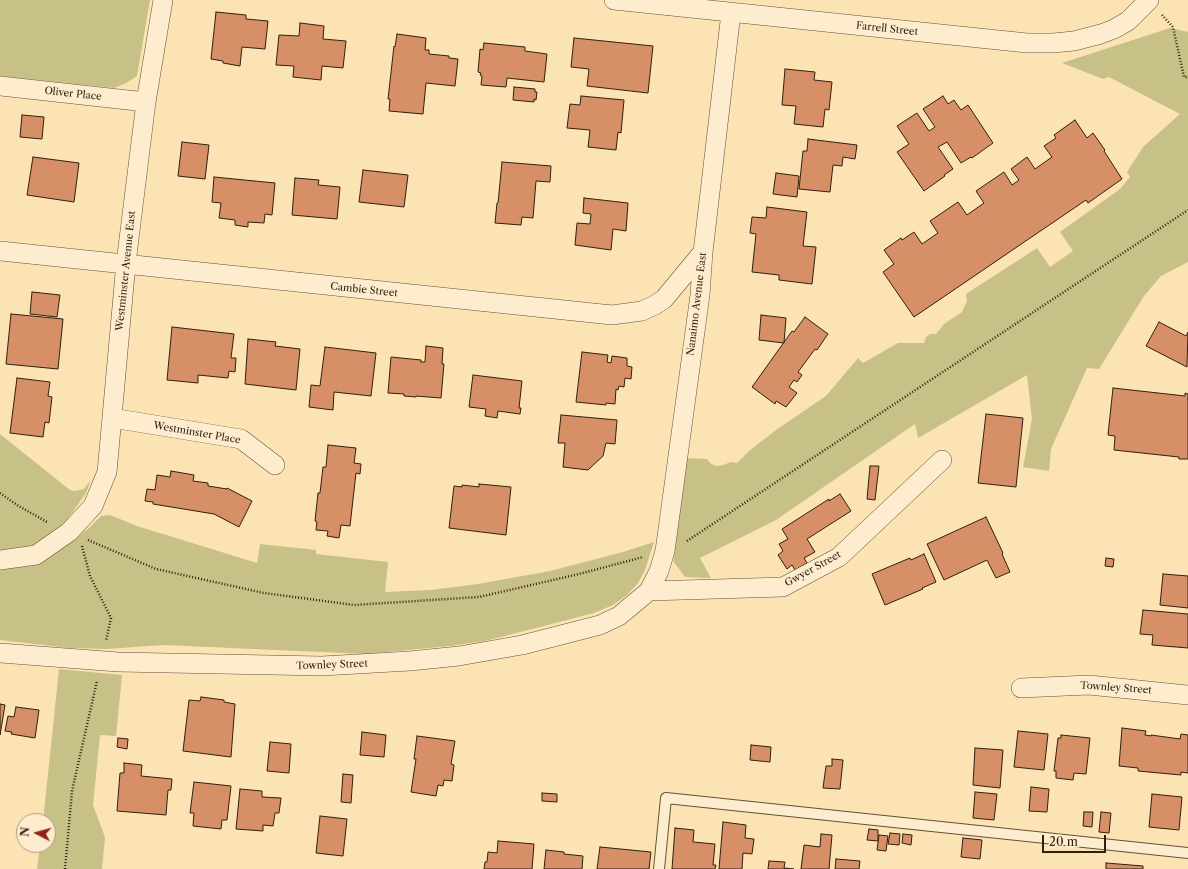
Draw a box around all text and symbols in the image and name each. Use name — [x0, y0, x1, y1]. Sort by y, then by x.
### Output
street label: Farrell Street — [855, 20, 919, 38]
street label: Oliver Place — [44, 85, 102, 103]
street label: Westminster Avenue East — [114, 210, 138, 332]
street label: Nanaimo Avenue East — [685, 252, 709, 356]
street label: Cambie Street — [330, 280, 398, 300]
street label: Westminster Place — [153, 419, 241, 447]
street label: Gwyer Street — [783, 549, 843, 589]
street label: Townley Street — [296, 658, 368, 672]
street label: Townley Street — [1080, 680, 1152, 696]
north arrow — [16, 813, 56, 853]
text: N — [18, 826, 33, 837]
scale bar — [1044, 827, 1108, 853]
text: 20 m — [1049, 834, 1078, 849]

